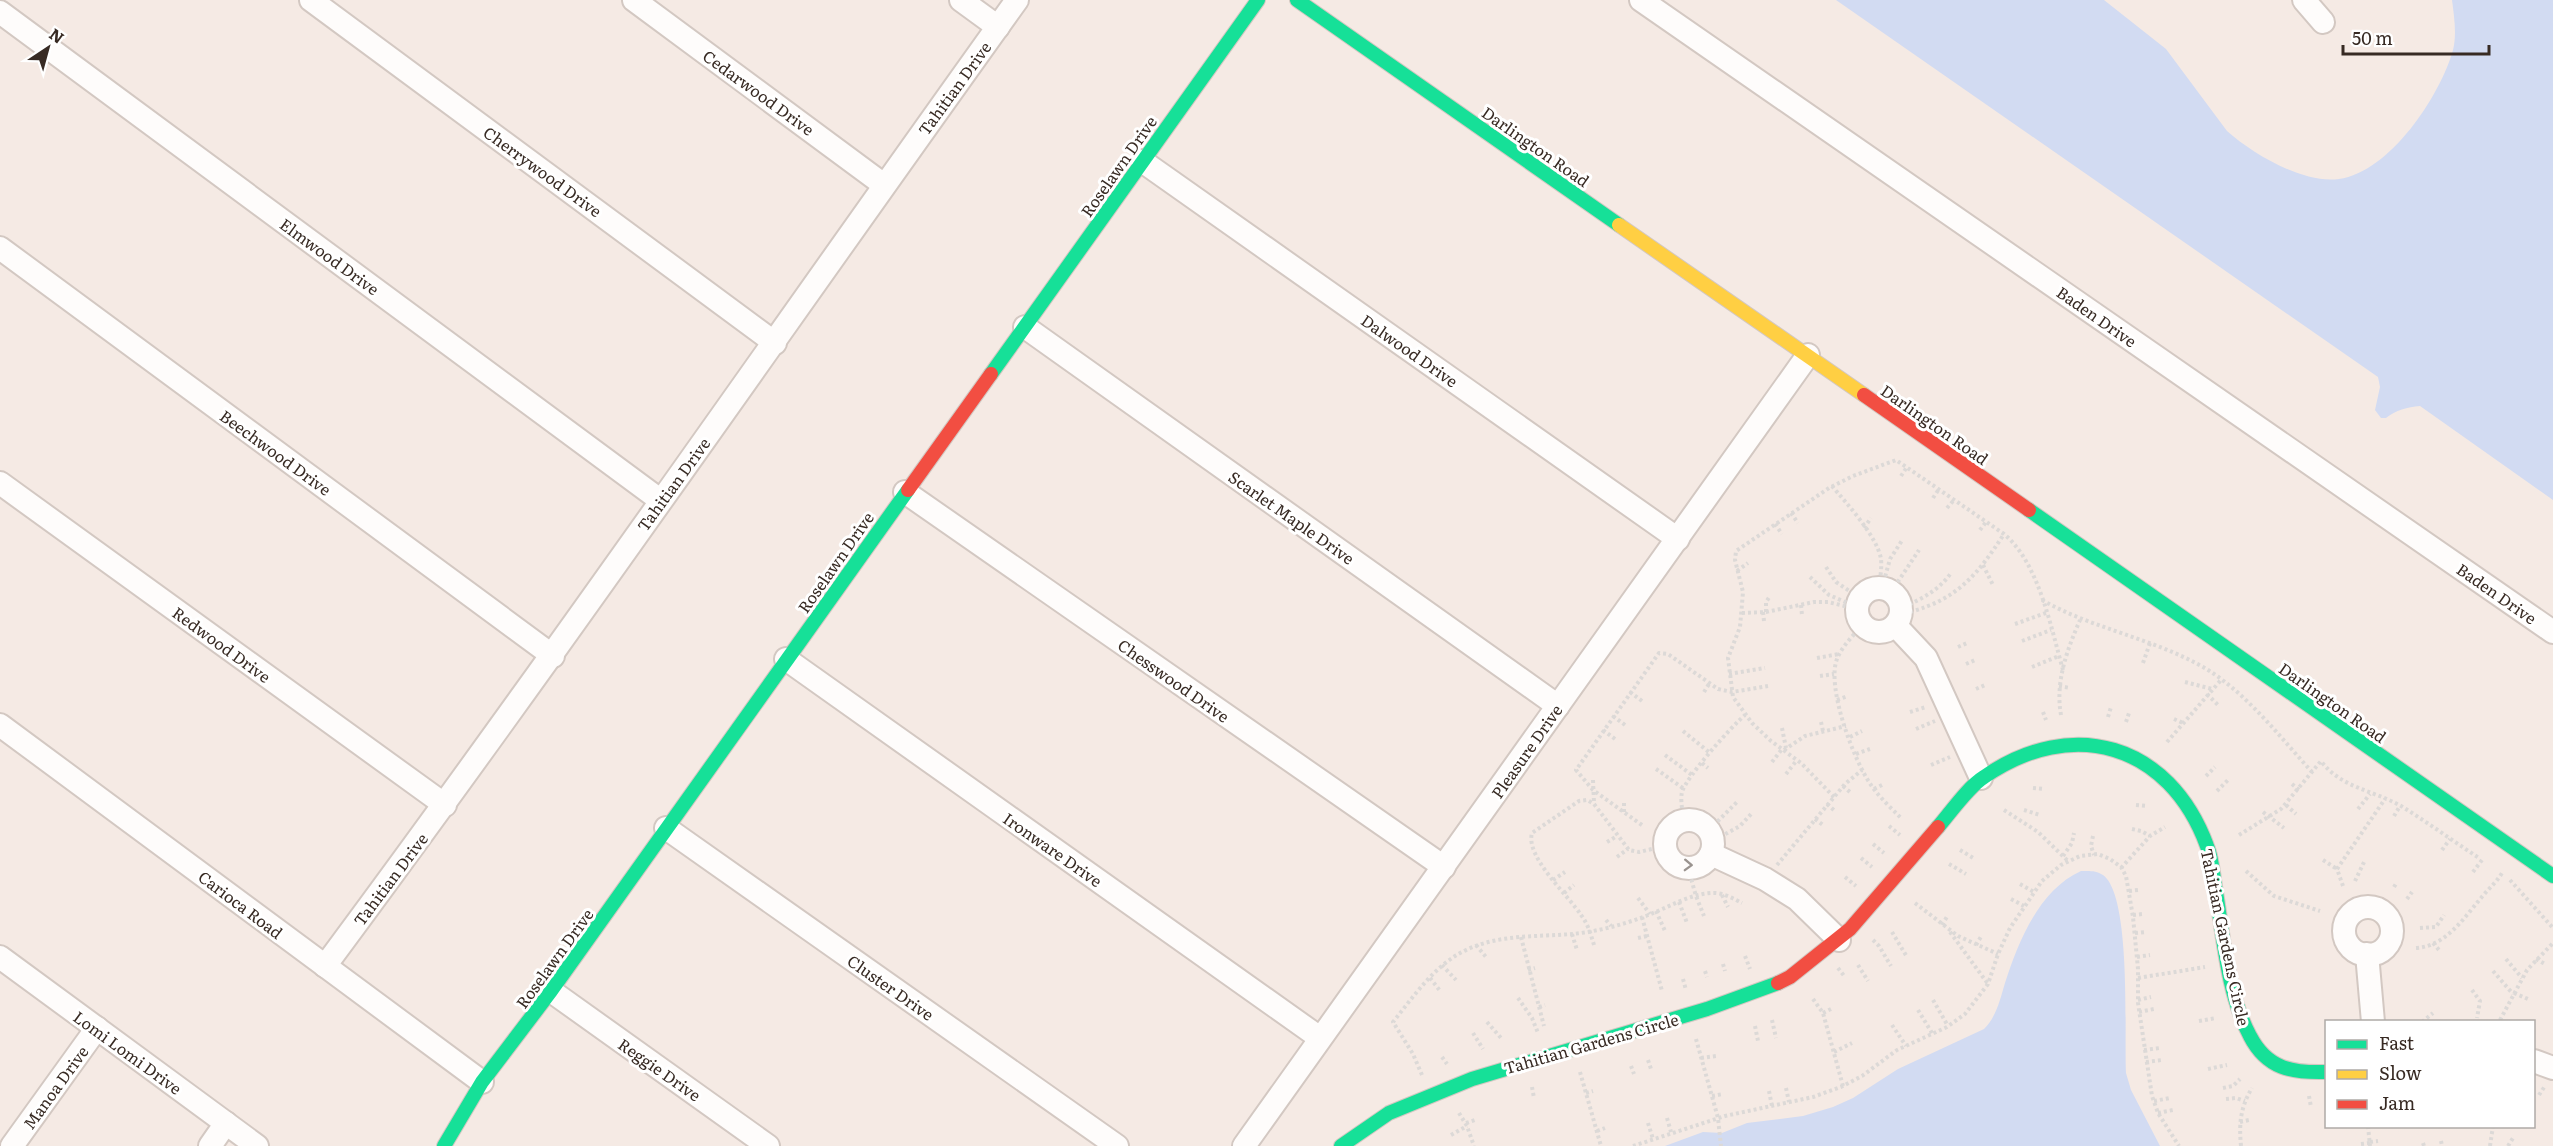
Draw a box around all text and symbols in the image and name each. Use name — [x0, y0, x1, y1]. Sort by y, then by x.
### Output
north arrow — [18, 18, 78, 78]
scale bar — [2343, 18, 2488, 56]
text: N — [45, 21, 70, 49]
text: 50 m — [2352, 24, 2393, 51]
street label: Tahitian Drive — [912, 36, 996, 140]
street label: Cedarwood Drive — [698, 43, 820, 141]
street label: Darlington Road — [1477, 100, 1595, 192]
street label: Roselawn Drive — [1074, 111, 1162, 221]
street label: Cherrywood Drive — [479, 120, 607, 222]
street label: Elmwood Drive — [275, 212, 385, 300]
street label: Baden Drive — [2052, 280, 2142, 352]
street label: Dalwood Drive — [1357, 308, 1463, 392]
street label: Darlington Road — [1876, 378, 1994, 470]
street label: Beechwood Drive — [215, 403, 337, 501]
street label: Tahitian Drive — [631, 432, 715, 536]
street label: Scarlet Maple Drive — [1224, 465, 1360, 569]
street label: Roselawn Drive — [791, 507, 879, 617]
street label: Baden Drive — [2452, 557, 2542, 629]
street label: Redwood Drive — [168, 600, 276, 688]
street label: Chesswood Drive — [1113, 632, 1235, 728]
street label: Darlington Road — [2274, 656, 2392, 748]
street label: Pleasure Drive — [1485, 699, 1567, 803]
street label: Ironware Drive — [999, 806, 1107, 892]
street label: Tahitian Drive — [347, 828, 433, 930]
street label: Tahitian Gardens Circle — [2195, 846, 2257, 1028]
one-way arrow — [1684, 859, 1693, 872]
street label: Carioca Road — [194, 864, 288, 944]
street label: Roselawn Drive — [509, 903, 599, 1013]
street label: Cluster Drive — [843, 948, 939, 1026]
street label: Lomi Lomi Drive — [69, 1004, 187, 1100]
street label: Tahitian Gardens Circle — [1501, 1007, 1681, 1079]
legend — [2325, 1020, 2535, 1128]
text: Fast — [2379, 1029, 2415, 1056]
street label: Reggie Drive — [614, 1032, 706, 1106]
street label: Manoa Drive — [17, 1040, 93, 1134]
text: Slow — [2379, 1059, 2422, 1086]
text: Jam — [2379, 1089, 2415, 1116]

